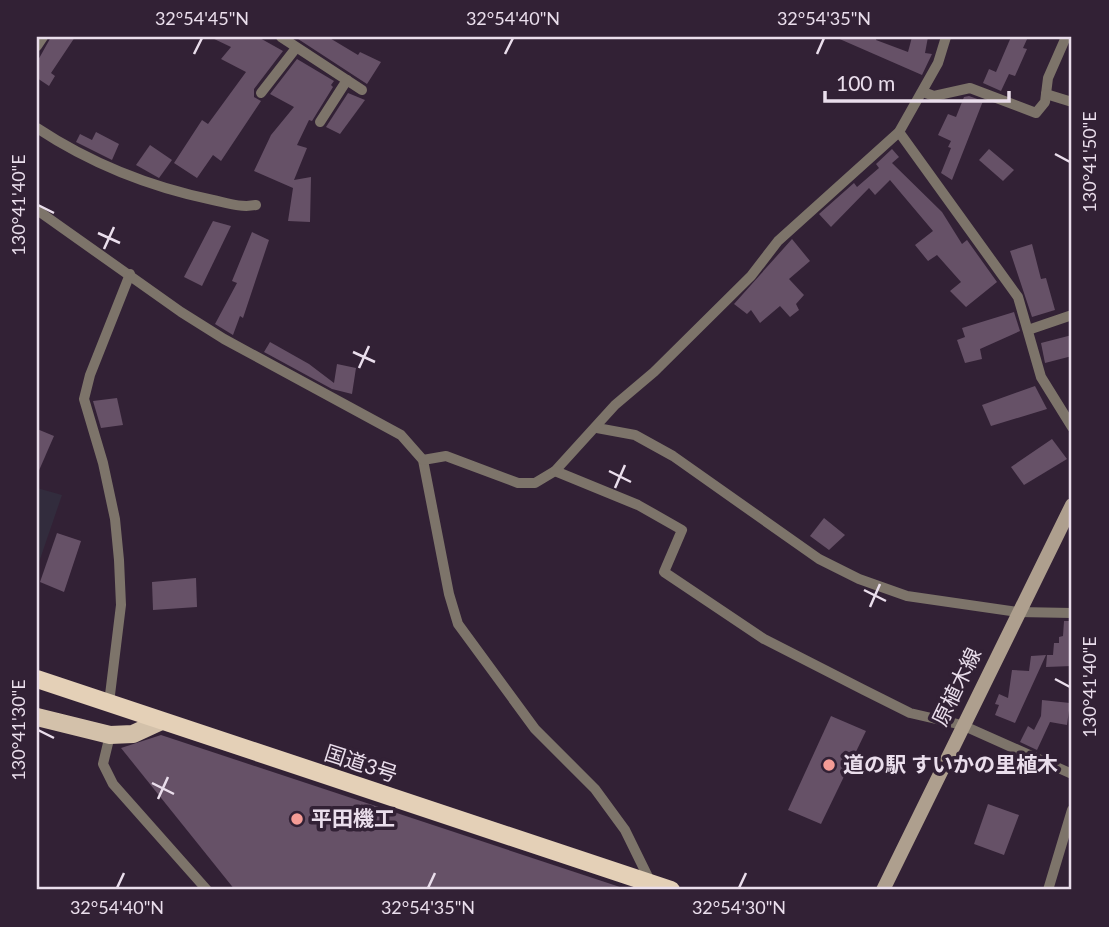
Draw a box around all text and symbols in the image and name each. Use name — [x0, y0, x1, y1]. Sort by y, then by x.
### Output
text: 32°54'45"N — [155, 7, 249, 29]
text: 32°54'40"N — [466, 7, 560, 29]
text: 32°54'35"N — [777, 7, 871, 29]
scale bar — [825, 60, 1009, 104]
text: 100 m — [836, 70, 895, 95]
text: 130°41'50"E — [1078, 111, 1100, 213]
text: 130°41'40"E — [7, 154, 29, 256]
text: 130°41'40"E — [1078, 636, 1100, 738]
street label: 原植木線 — [926, 643, 985, 730]
text: 130°41'30"E — [7, 679, 29, 781]
street label: 国道3号 — [322, 739, 401, 786]
place label: 道の駅 すいかの里植木 — [843, 751, 1058, 776]
marker: 道の駅 すいかの里植木 — [821, 757, 837, 773]
place label: 平田機工 — [311, 805, 395, 830]
marker: 平田機工 — [289, 811, 305, 827]
text: 32°54'40"N — [70, 896, 164, 918]
text: 32°54'35"N — [381, 896, 475, 918]
text: 32°54'30"N — [692, 896, 786, 918]

